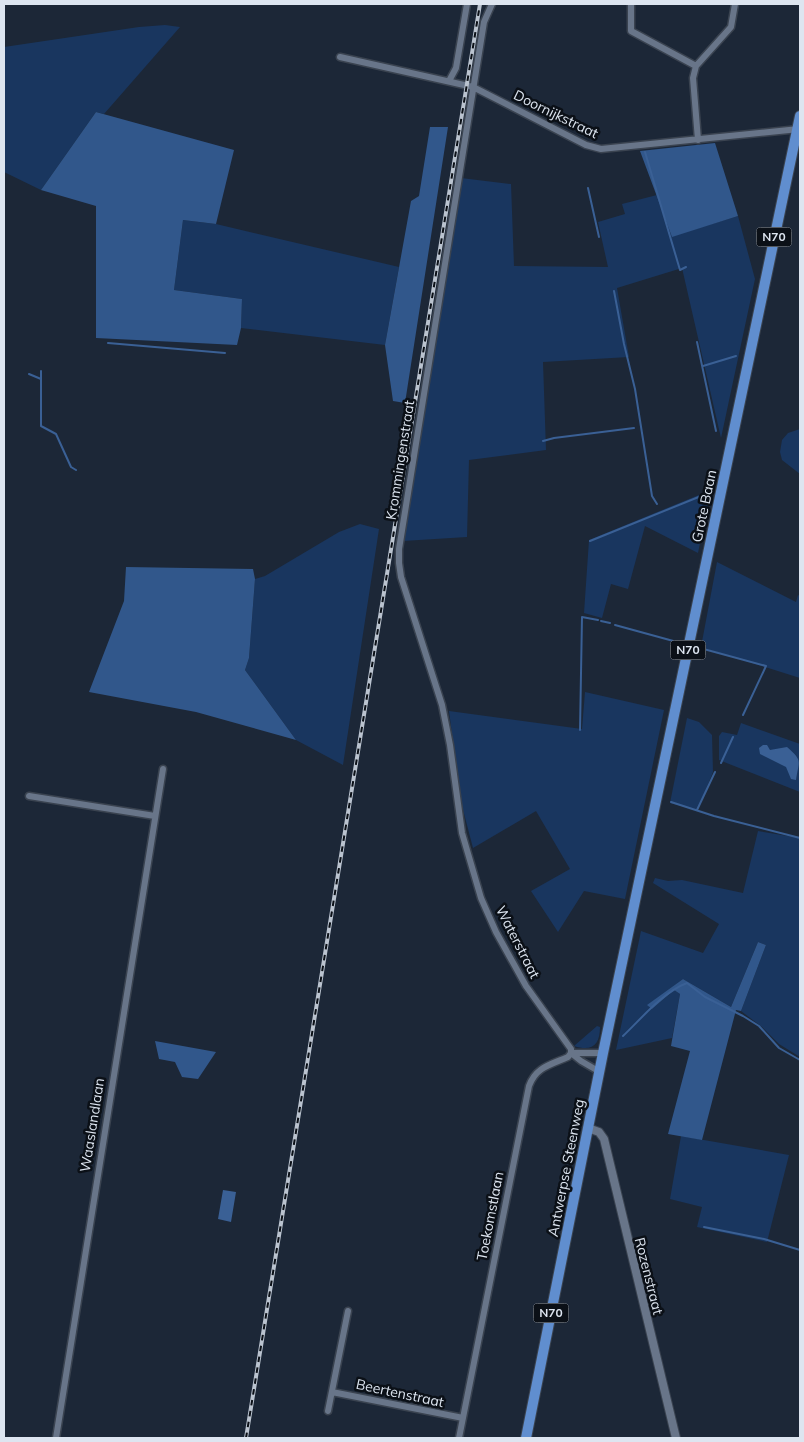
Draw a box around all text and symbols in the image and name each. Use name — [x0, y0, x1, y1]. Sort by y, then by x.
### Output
street label: Doornijkstraat — [511, 86, 601, 142]
road number: N70 — [756, 228, 792, 246]
street label: Krommingenstraat — [382, 399, 418, 521]
street label: Grote Baan — [688, 468, 720, 544]
road number: N70 — [670, 640, 706, 660]
street label: Waterstraat — [492, 903, 544, 981]
street label: Waaslandlaan — [76, 1077, 108, 1173]
street label: Antwerpse Steenweg — [544, 1098, 588, 1238]
street label: Toekomstlaan — [473, 1170, 507, 1262]
street label: Rozenstraat — [631, 1236, 667, 1317]
road number: N70 — [534, 1304, 568, 1322]
street label: Beertenstraat — [354, 1375, 446, 1411]

